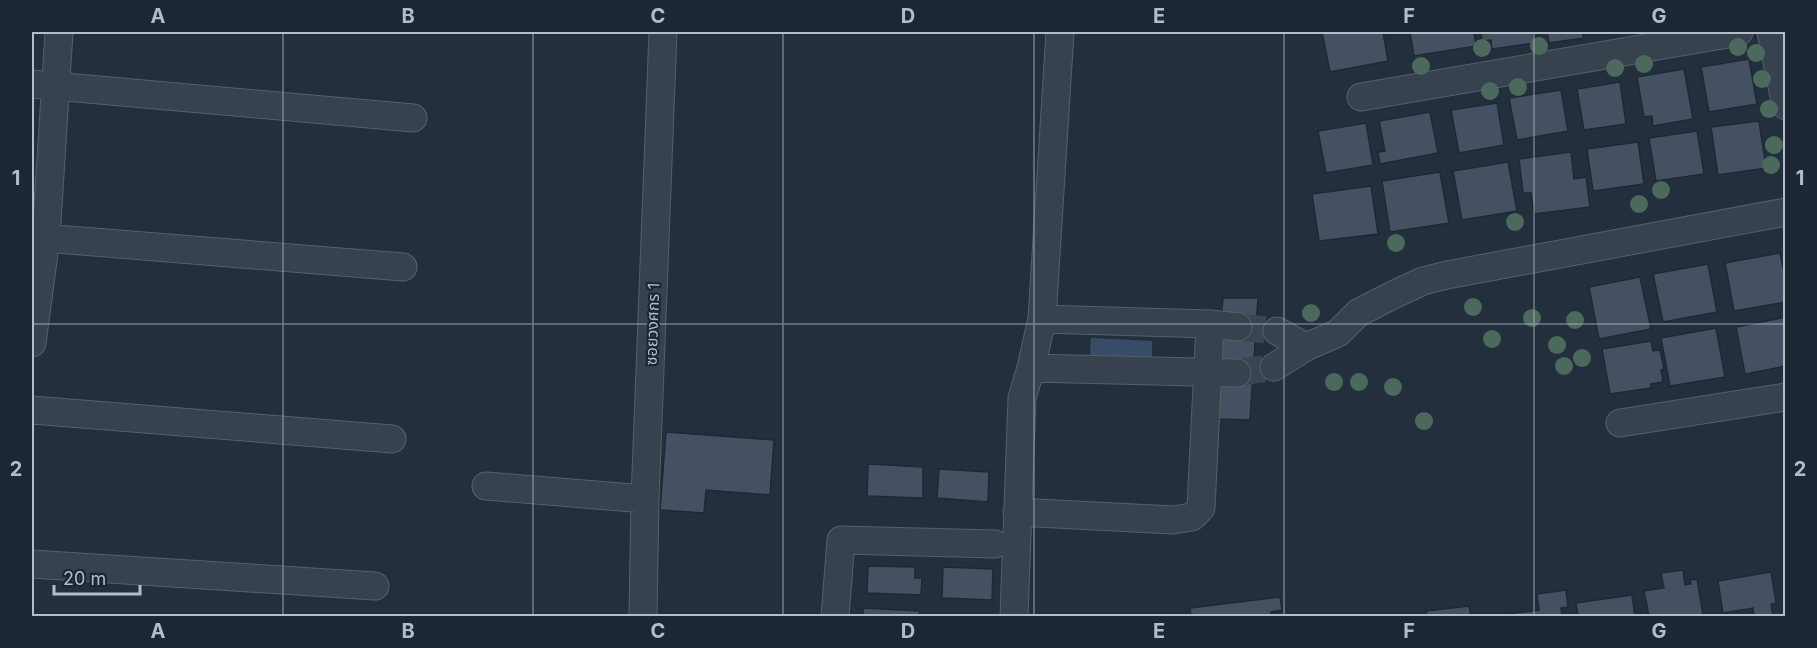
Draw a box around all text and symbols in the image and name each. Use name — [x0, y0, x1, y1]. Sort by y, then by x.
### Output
text: A — [151, 4, 166, 28]
text: B — [401, 4, 415, 28]
text: C — [651, 4, 665, 28]
text: D — [901, 4, 915, 28]
text: E — [1153, 4, 1165, 28]
text: F — [1403, 4, 1415, 28]
text: G — [1651, 4, 1667, 28]
text: 1 — [12, 166, 20, 190]
text: 1 — [1796, 166, 1804, 190]
street label: ซอยวงศกร 1 — [641, 282, 663, 366]
text: 2 — [10, 457, 22, 481]
text: 2 — [1794, 457, 1806, 481]
scale bar — [54, 558, 140, 596]
text: 20 m — [63, 568, 106, 589]
text: A — [151, 619, 166, 643]
text: B — [401, 619, 415, 643]
text: C — [651, 619, 665, 643]
text: D — [901, 619, 915, 643]
text: E — [1153, 619, 1165, 643]
text: F — [1403, 619, 1415, 643]
text: G — [1651, 619, 1667, 643]

